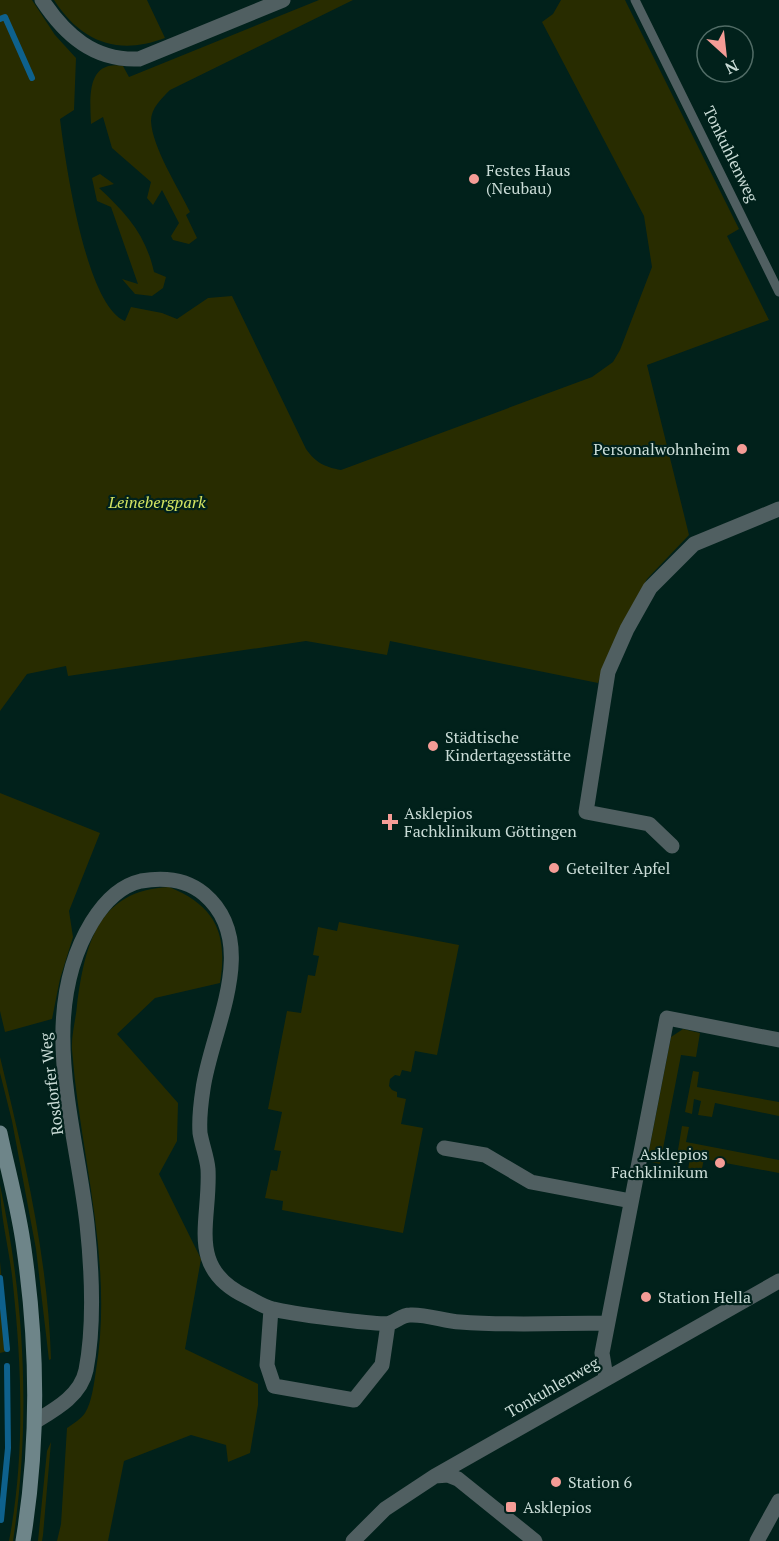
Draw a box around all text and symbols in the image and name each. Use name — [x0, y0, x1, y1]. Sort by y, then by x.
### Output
north arrow — [695, 24, 755, 84]
text: N — [721, 55, 742, 80]
street label: Tonkuhlenweg — [698, 102, 764, 206]
place label: Festes Haus (Neubau) — [486, 159, 570, 199]
marker: Festes Haus (Neubau) — [467, 172, 481, 186]
place label: Personalwohnheim — [593, 438, 730, 460]
marker: Personalwohnheim — [735, 442, 749, 456]
park label: Leinebergpark — [107, 491, 206, 513]
place label: Städtische Kindertagesstätte — [445, 726, 571, 766]
marker: Städtische Kindertagesstätte — [426, 739, 440, 753]
place label: Asklepios Fachklinikum Göttingen — [404, 802, 577, 842]
marker: Asklepios Fachklinikum Göttingen — [381, 813, 399, 831]
place label: Geteilter Apfel — [566, 857, 671, 879]
marker: Geteilter Apfel — [547, 861, 561, 875]
street label: Rosdorfer Weg — [34, 1031, 68, 1137]
place label: Asklepios Fachklinikum — [611, 1143, 708, 1183]
marker: Asklepios Fachklinikum — [713, 1156, 727, 1170]
place label: Station Hella — [658, 1286, 751, 1308]
marker: Station Hella — [639, 1290, 653, 1304]
street label: Tonkuhlenweg — [501, 1351, 603, 1423]
place label: Station 6 — [568, 1471, 633, 1493]
marker: Station 6 — [549, 1475, 563, 1489]
place label: Asklepios — [523, 1496, 592, 1518]
marker: Asklepios — [504, 1500, 518, 1514]

